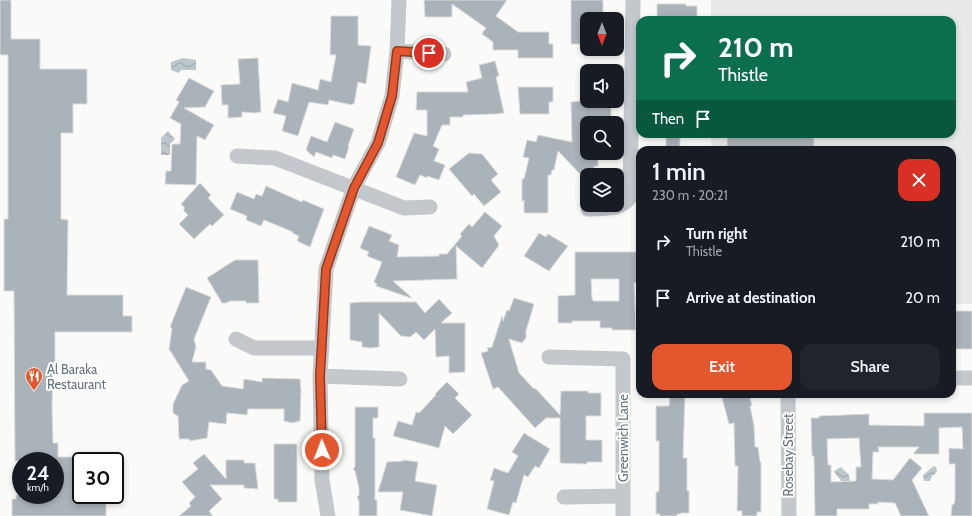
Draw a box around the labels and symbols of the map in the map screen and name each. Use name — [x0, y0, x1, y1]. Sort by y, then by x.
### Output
north arrow — [580, 12, 624, 56]
pin — [412, 36, 446, 70]
place label: Al Baraka Restaurant — [47, 361, 106, 392]
restaurant icon: Al Baraka Restaurant — [24, 366, 44, 391]
street label: Greenwich Lane — [615, 394, 631, 482]
street label: Rosebay Street — [780, 413, 796, 496]
position arrow — [301, 429, 343, 471]
speed limit sign: 30 — [72, 452, 124, 504]

